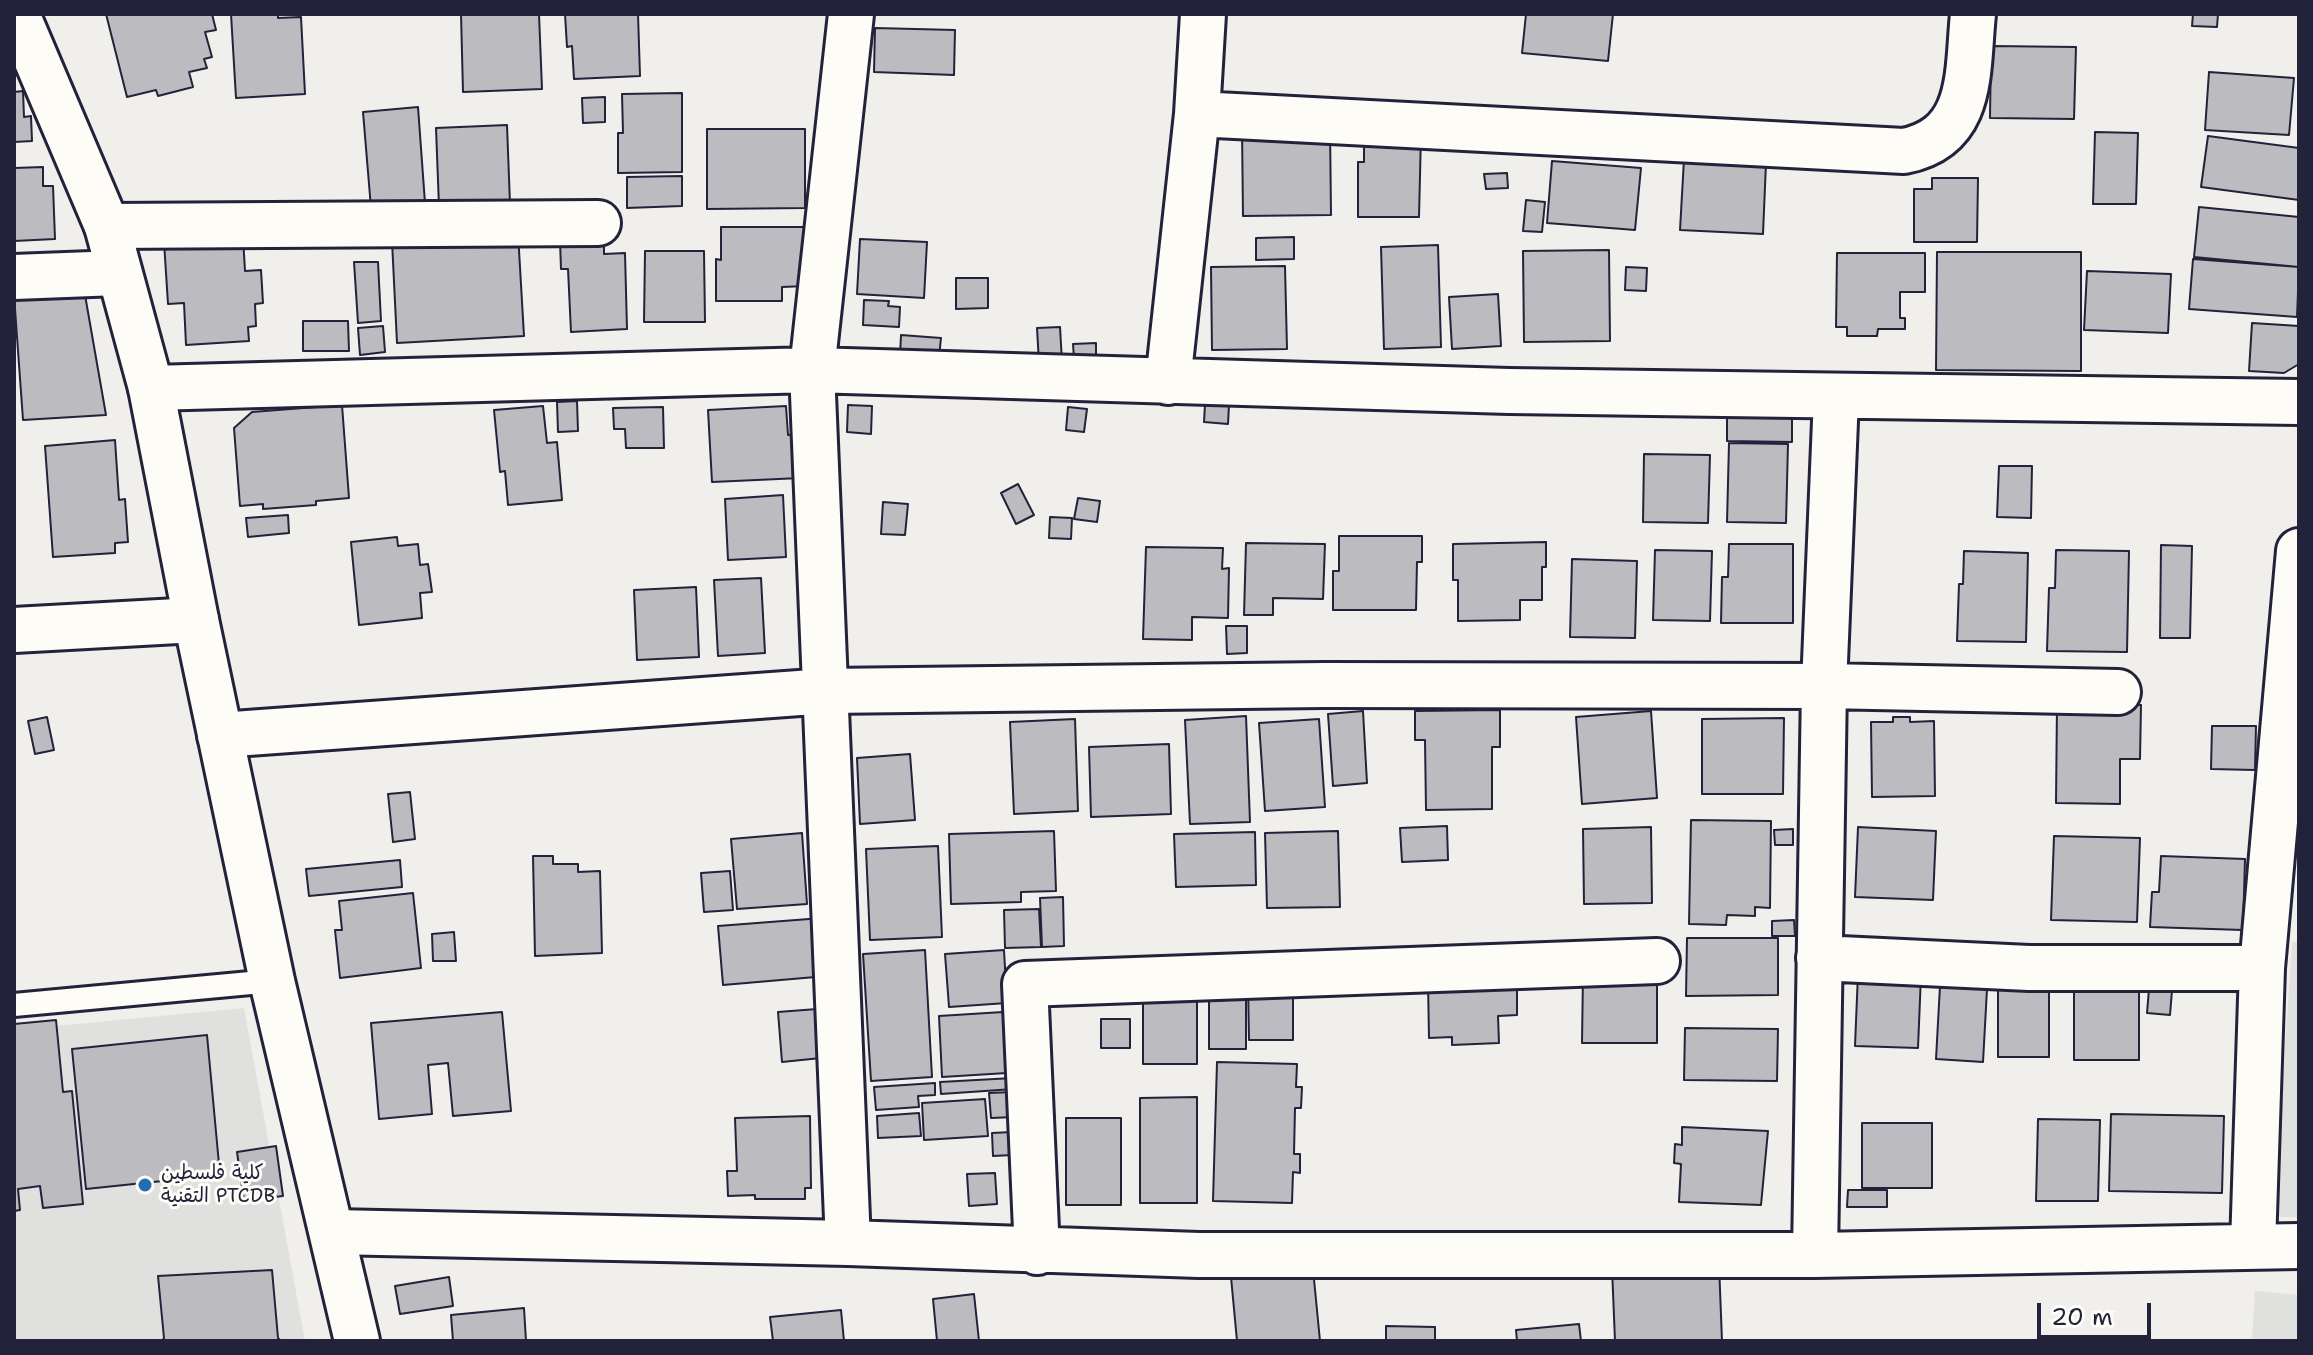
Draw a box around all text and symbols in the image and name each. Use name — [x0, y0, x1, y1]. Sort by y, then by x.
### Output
place label: كلية فلسطين التقنية PTCDB — [161, 1162, 275, 1209]
marker: كلية فلسطين التقنية PTCDB — [136, 1176, 154, 1194]
scale bar — [2041, 1287, 2155, 1337]
text: 20 m — [2051, 1301, 2113, 1333]

